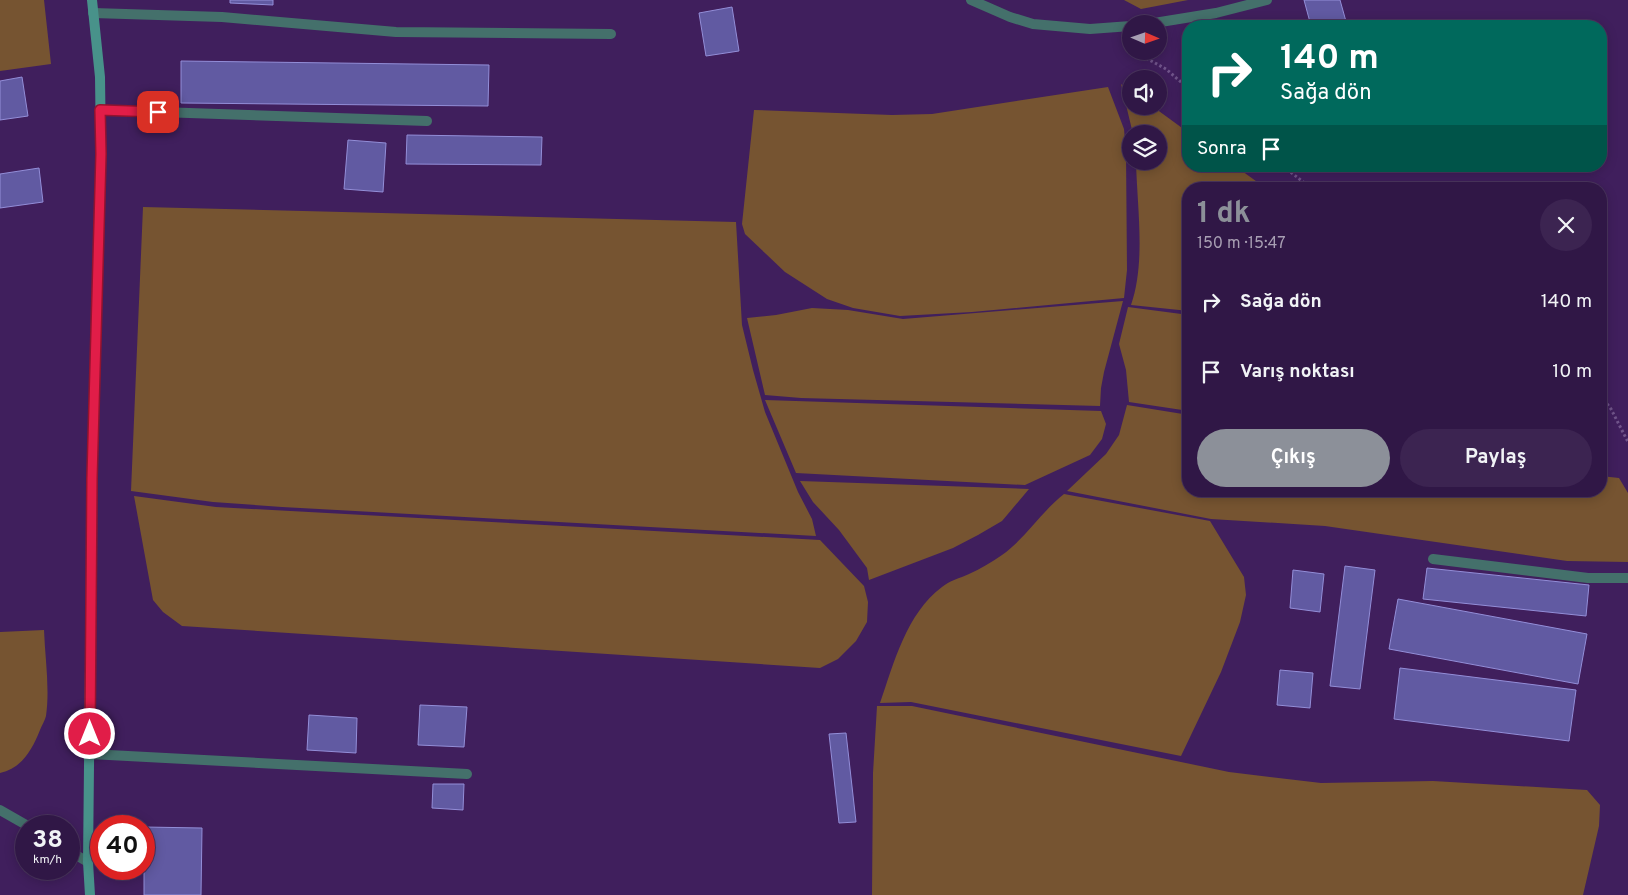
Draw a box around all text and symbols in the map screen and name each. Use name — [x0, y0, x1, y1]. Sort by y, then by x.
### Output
north arrow — [1122, 15, 1168, 60]
map controls — [1122, 15, 1167, 170]
text: 140 m — [1280, 37, 1379, 81]
icon: right — [1197, 40, 1262, 105]
button: sound — [1122, 70, 1167, 115]
text: Sağa dön — [1280, 80, 1372, 107]
pin — [137, 91, 179, 133]
icon: arrive — [144, 98, 172, 126]
button: layers — [1122, 125, 1167, 170]
icon: arrive — [1257, 135, 1285, 163]
text: Sonra — [1197, 137, 1247, 161]
text: 1 dk — [1197, 196, 1251, 233]
button: close — [1540, 199, 1592, 251]
text: 150 m · 15:47 — [1197, 234, 1286, 254]
icon: right — [1197, 288, 1225, 316]
text: Sağa dön — [1240, 290, 1322, 314]
text: 140 m — [1541, 290, 1592, 314]
icon: arrive — [1197, 358, 1225, 386]
text: Varış noktası — [1240, 360, 1355, 384]
text: 10 m — [1552, 360, 1592, 384]
button: Çıkış — [1197, 429, 1390, 487]
button: Paylaş — [1400, 429, 1592, 487]
position arrow — [63, 707, 115, 759]
speed limit sign: 40 — [90, 815, 155, 880]
text: 38 — [32, 825, 63, 857]
text: km/h — [33, 852, 62, 868]

